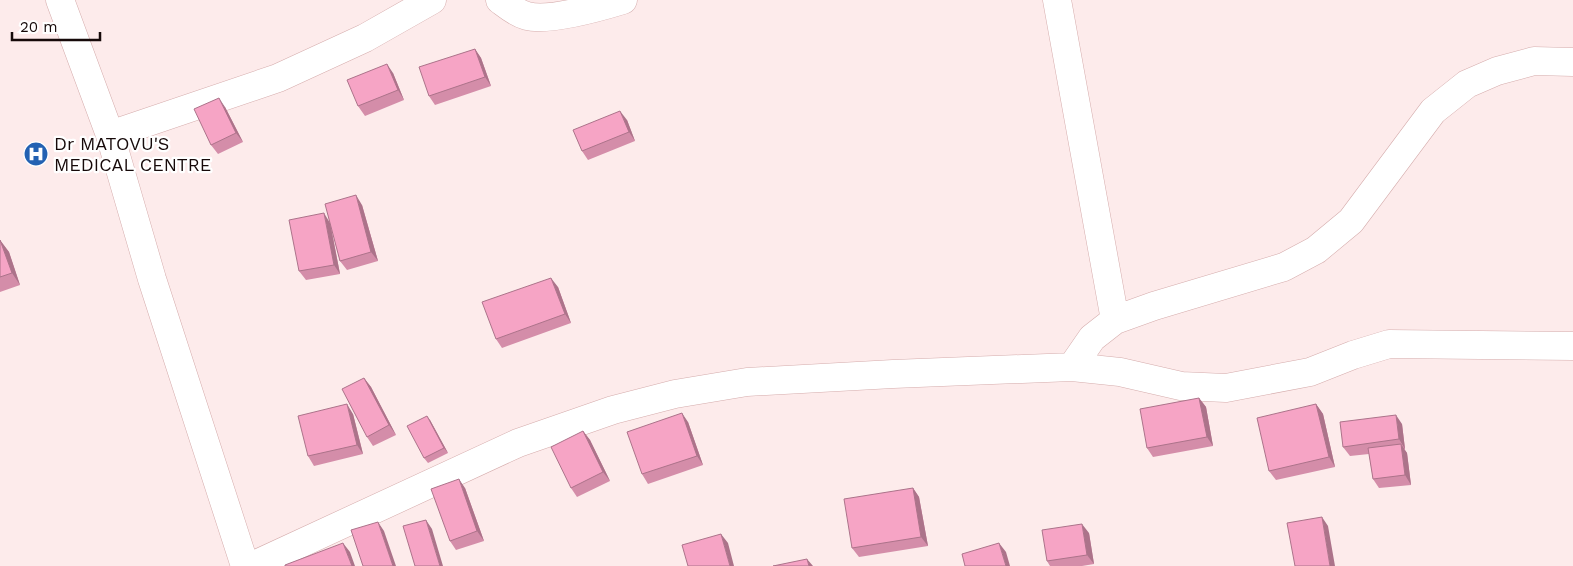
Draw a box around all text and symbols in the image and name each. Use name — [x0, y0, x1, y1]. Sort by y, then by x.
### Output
scale bar — [12, 10, 100, 42]
text: 20 m — [20, 18, 58, 36]
place label: Dr MATOVU'S MEDICAL CENTRE — [54, 133, 211, 175]
hospital icon: Dr MATOVU'S MEDICAL CENTRE — [23, 141, 49, 167]

